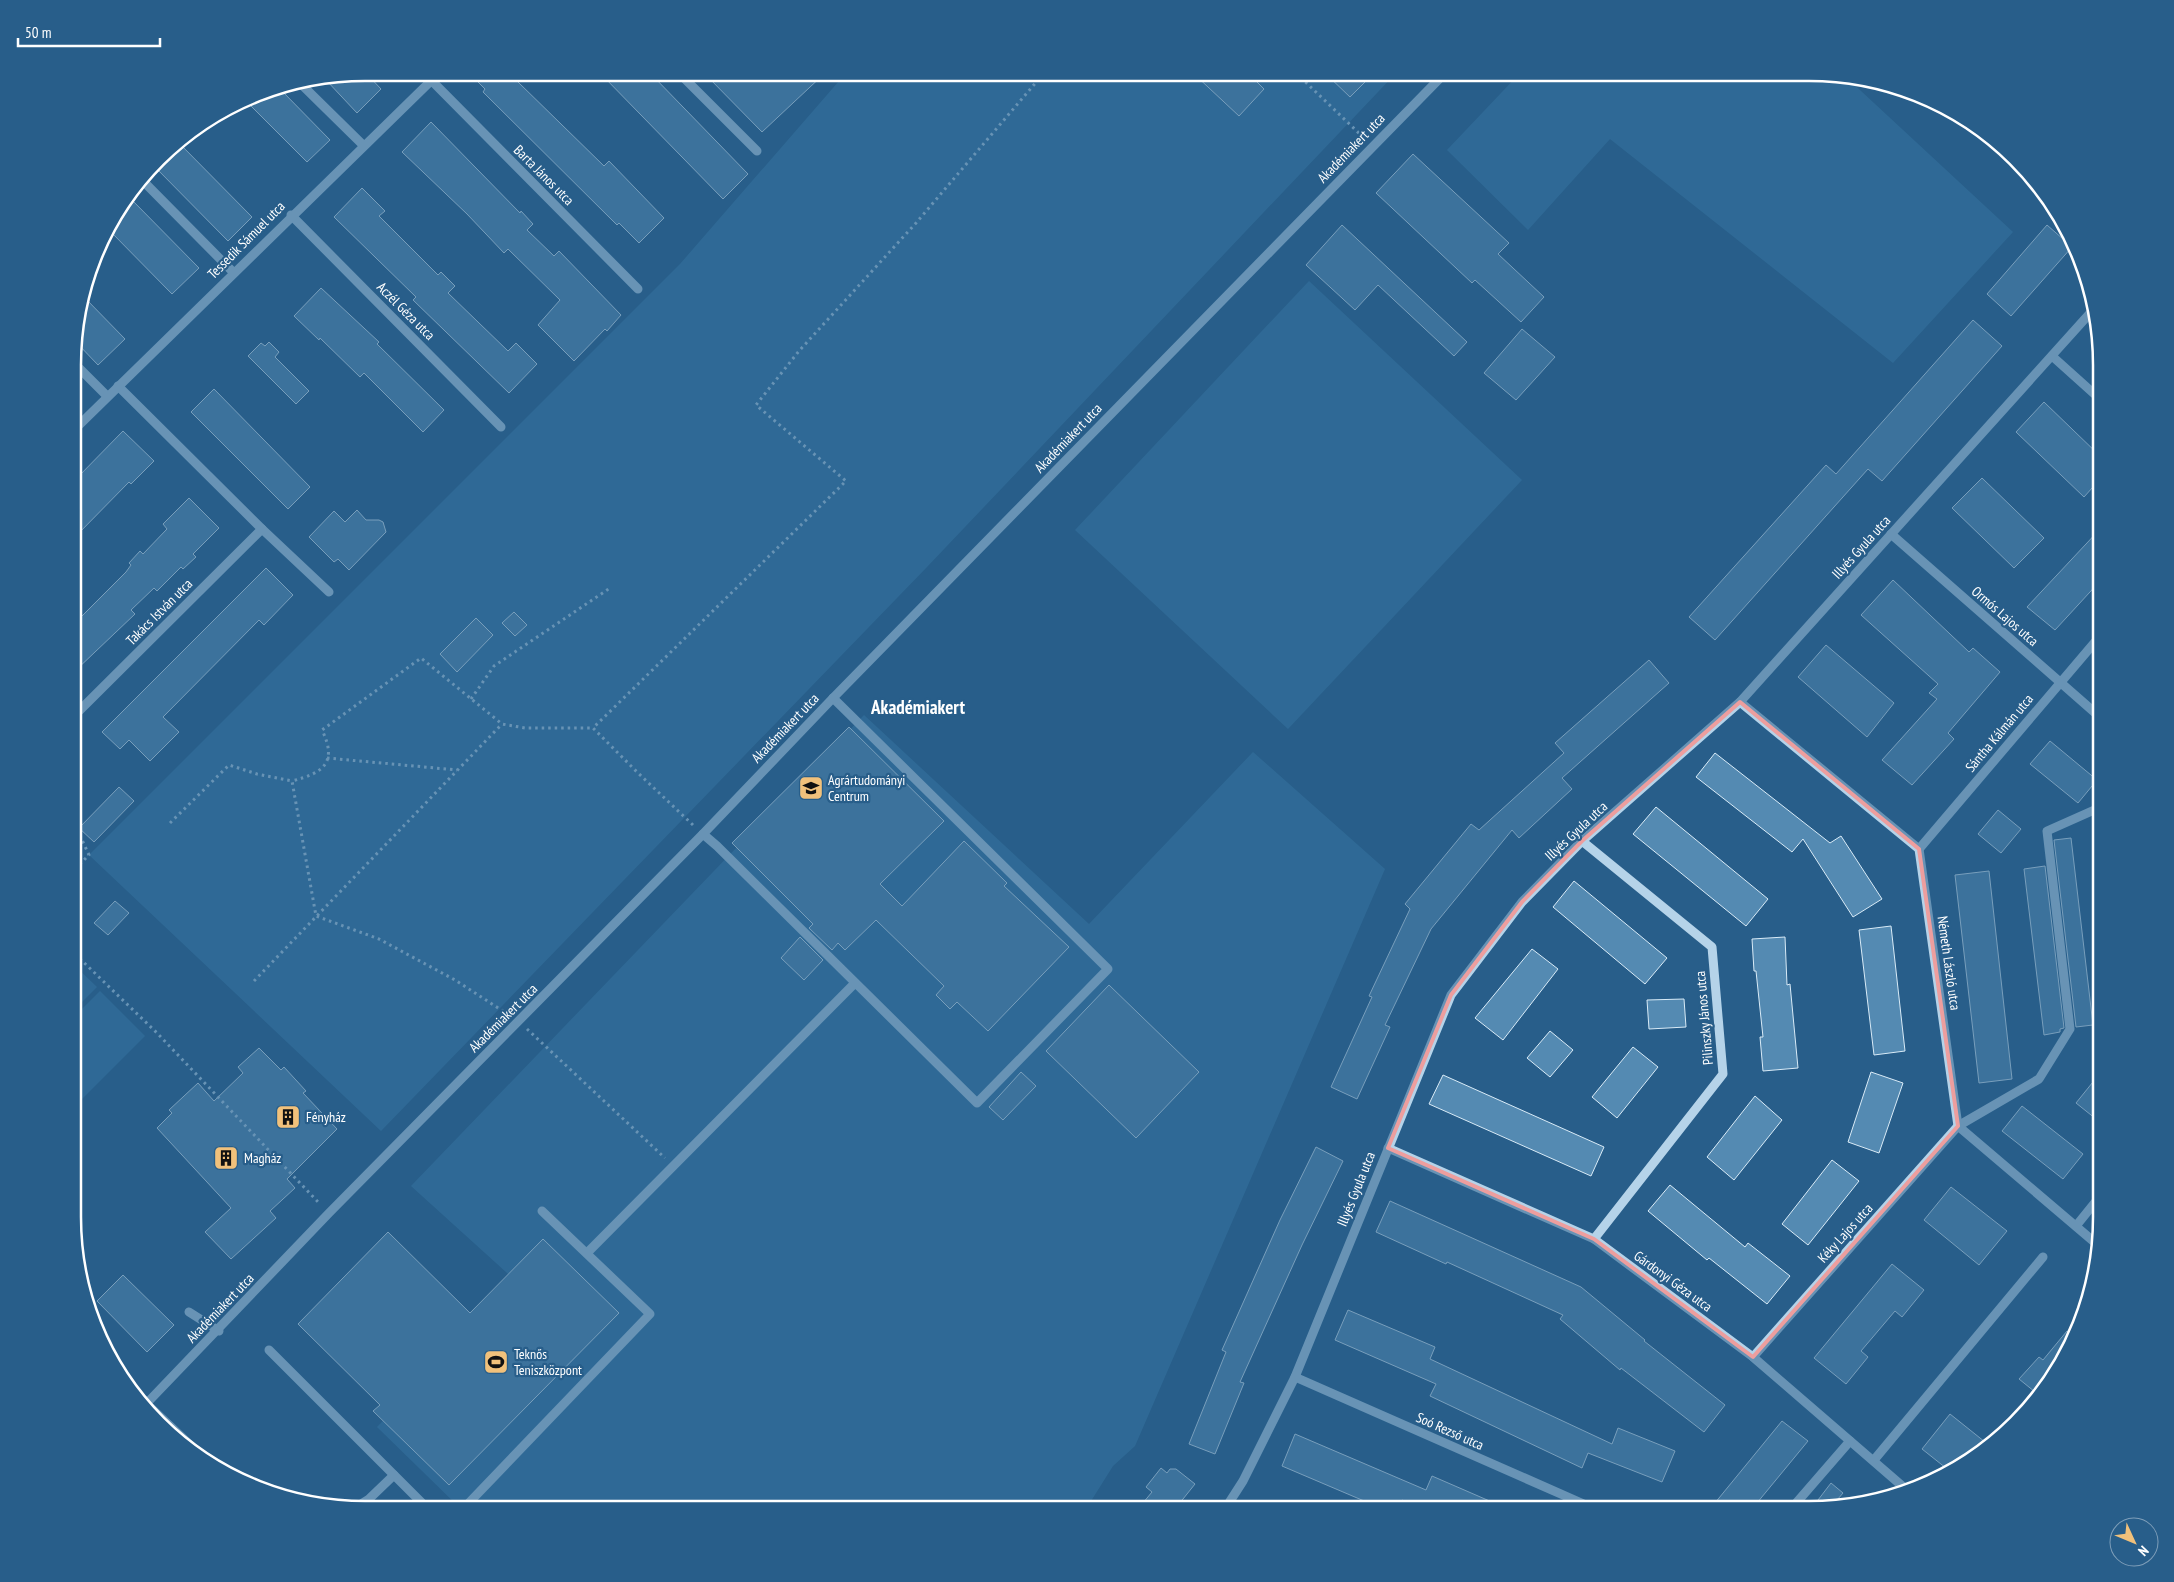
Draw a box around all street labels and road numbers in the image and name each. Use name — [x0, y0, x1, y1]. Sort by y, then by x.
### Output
street label: Akadémiakert utca — [1313, 109, 1389, 187]
street label: Barta János utca — [510, 141, 578, 209]
street label: Tessedik Sámuel utca — [204, 198, 288, 282]
street label: Aczél Géza utca — [373, 278, 439, 344]
street label: Akadémiakert utca — [1030, 399, 1106, 477]
street label: Illyés Gyula utca — [1828, 512, 1894, 582]
street label: Takács István utca — [122, 575, 196, 649]
street label: Ormós Lajos utca — [1968, 582, 2042, 650]
street label: Akadémiakert utca — [747, 689, 823, 767]
street label: Sántha Kálmán utca — [1961, 690, 2037, 776]
street label: Illyés Gyula utca — [1541, 797, 1611, 865]
street label: Németh László utca — [1933, 915, 1965, 1011]
street label: Pilinszky János utca — [1691, 970, 1717, 1066]
street label: Akadémiakert utca — [465, 980, 541, 1056]
street label: Illyés Gyula utca — [1333, 1149, 1379, 1229]
street label: Kéky Lajos utca — [1814, 1200, 1876, 1266]
street label: Gárdonyi Géza utca — [1630, 1247, 1716, 1315]
street label: Akadémiakert utca — [182, 1269, 258, 1347]
street label: Soó Rezső utca — [1413, 1408, 1487, 1454]

